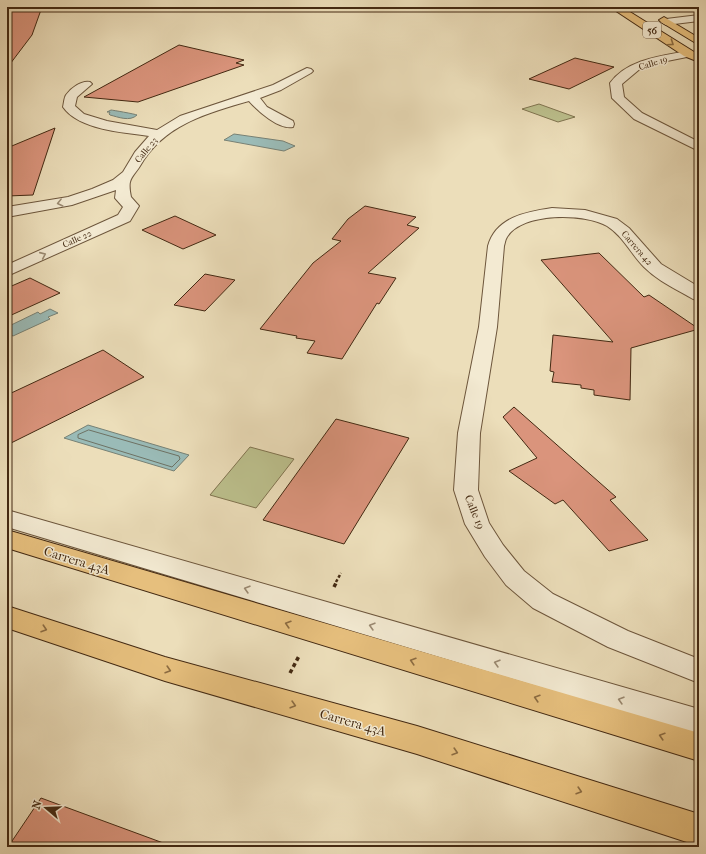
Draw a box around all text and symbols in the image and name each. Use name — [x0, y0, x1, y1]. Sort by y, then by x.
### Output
road number: 56 — [643, 22, 661, 38]
one-way arrow — [667, 38, 674, 45]
street label: Calle 19 — [637, 54, 669, 72]
street label: Calle 23 — [133, 135, 159, 165]
one-way arrow — [57, 198, 64, 207]
street label: Calle 22 — [61, 228, 93, 250]
street label: Carrera 42 — [619, 229, 655, 267]
one-way arrow — [38, 252, 46, 260]
street label: Calle 19 — [462, 493, 487, 532]
street label: Carrera 43A — [42, 543, 112, 578]
one-way arrow — [244, 585, 251, 594]
one-way arrow — [285, 620, 292, 629]
one-way arrow — [369, 622, 376, 631]
one-way arrow — [40, 624, 47, 633]
one-way arrow — [409, 657, 416, 666]
one-way arrow — [493, 659, 500, 668]
one-way arrow — [164, 665, 171, 674]
one-way arrow — [534, 694, 541, 703]
one-way arrow — [618, 696, 625, 705]
one-way arrow — [289, 700, 296, 709]
street label: Carrera 43A — [318, 706, 388, 739]
one-way arrow — [658, 732, 665, 741]
one-way arrow — [451, 747, 458, 756]
one-way arrow — [575, 786, 582, 794]
north arrow — [26, 788, 66, 828]
text: N — [30, 798, 45, 811]

